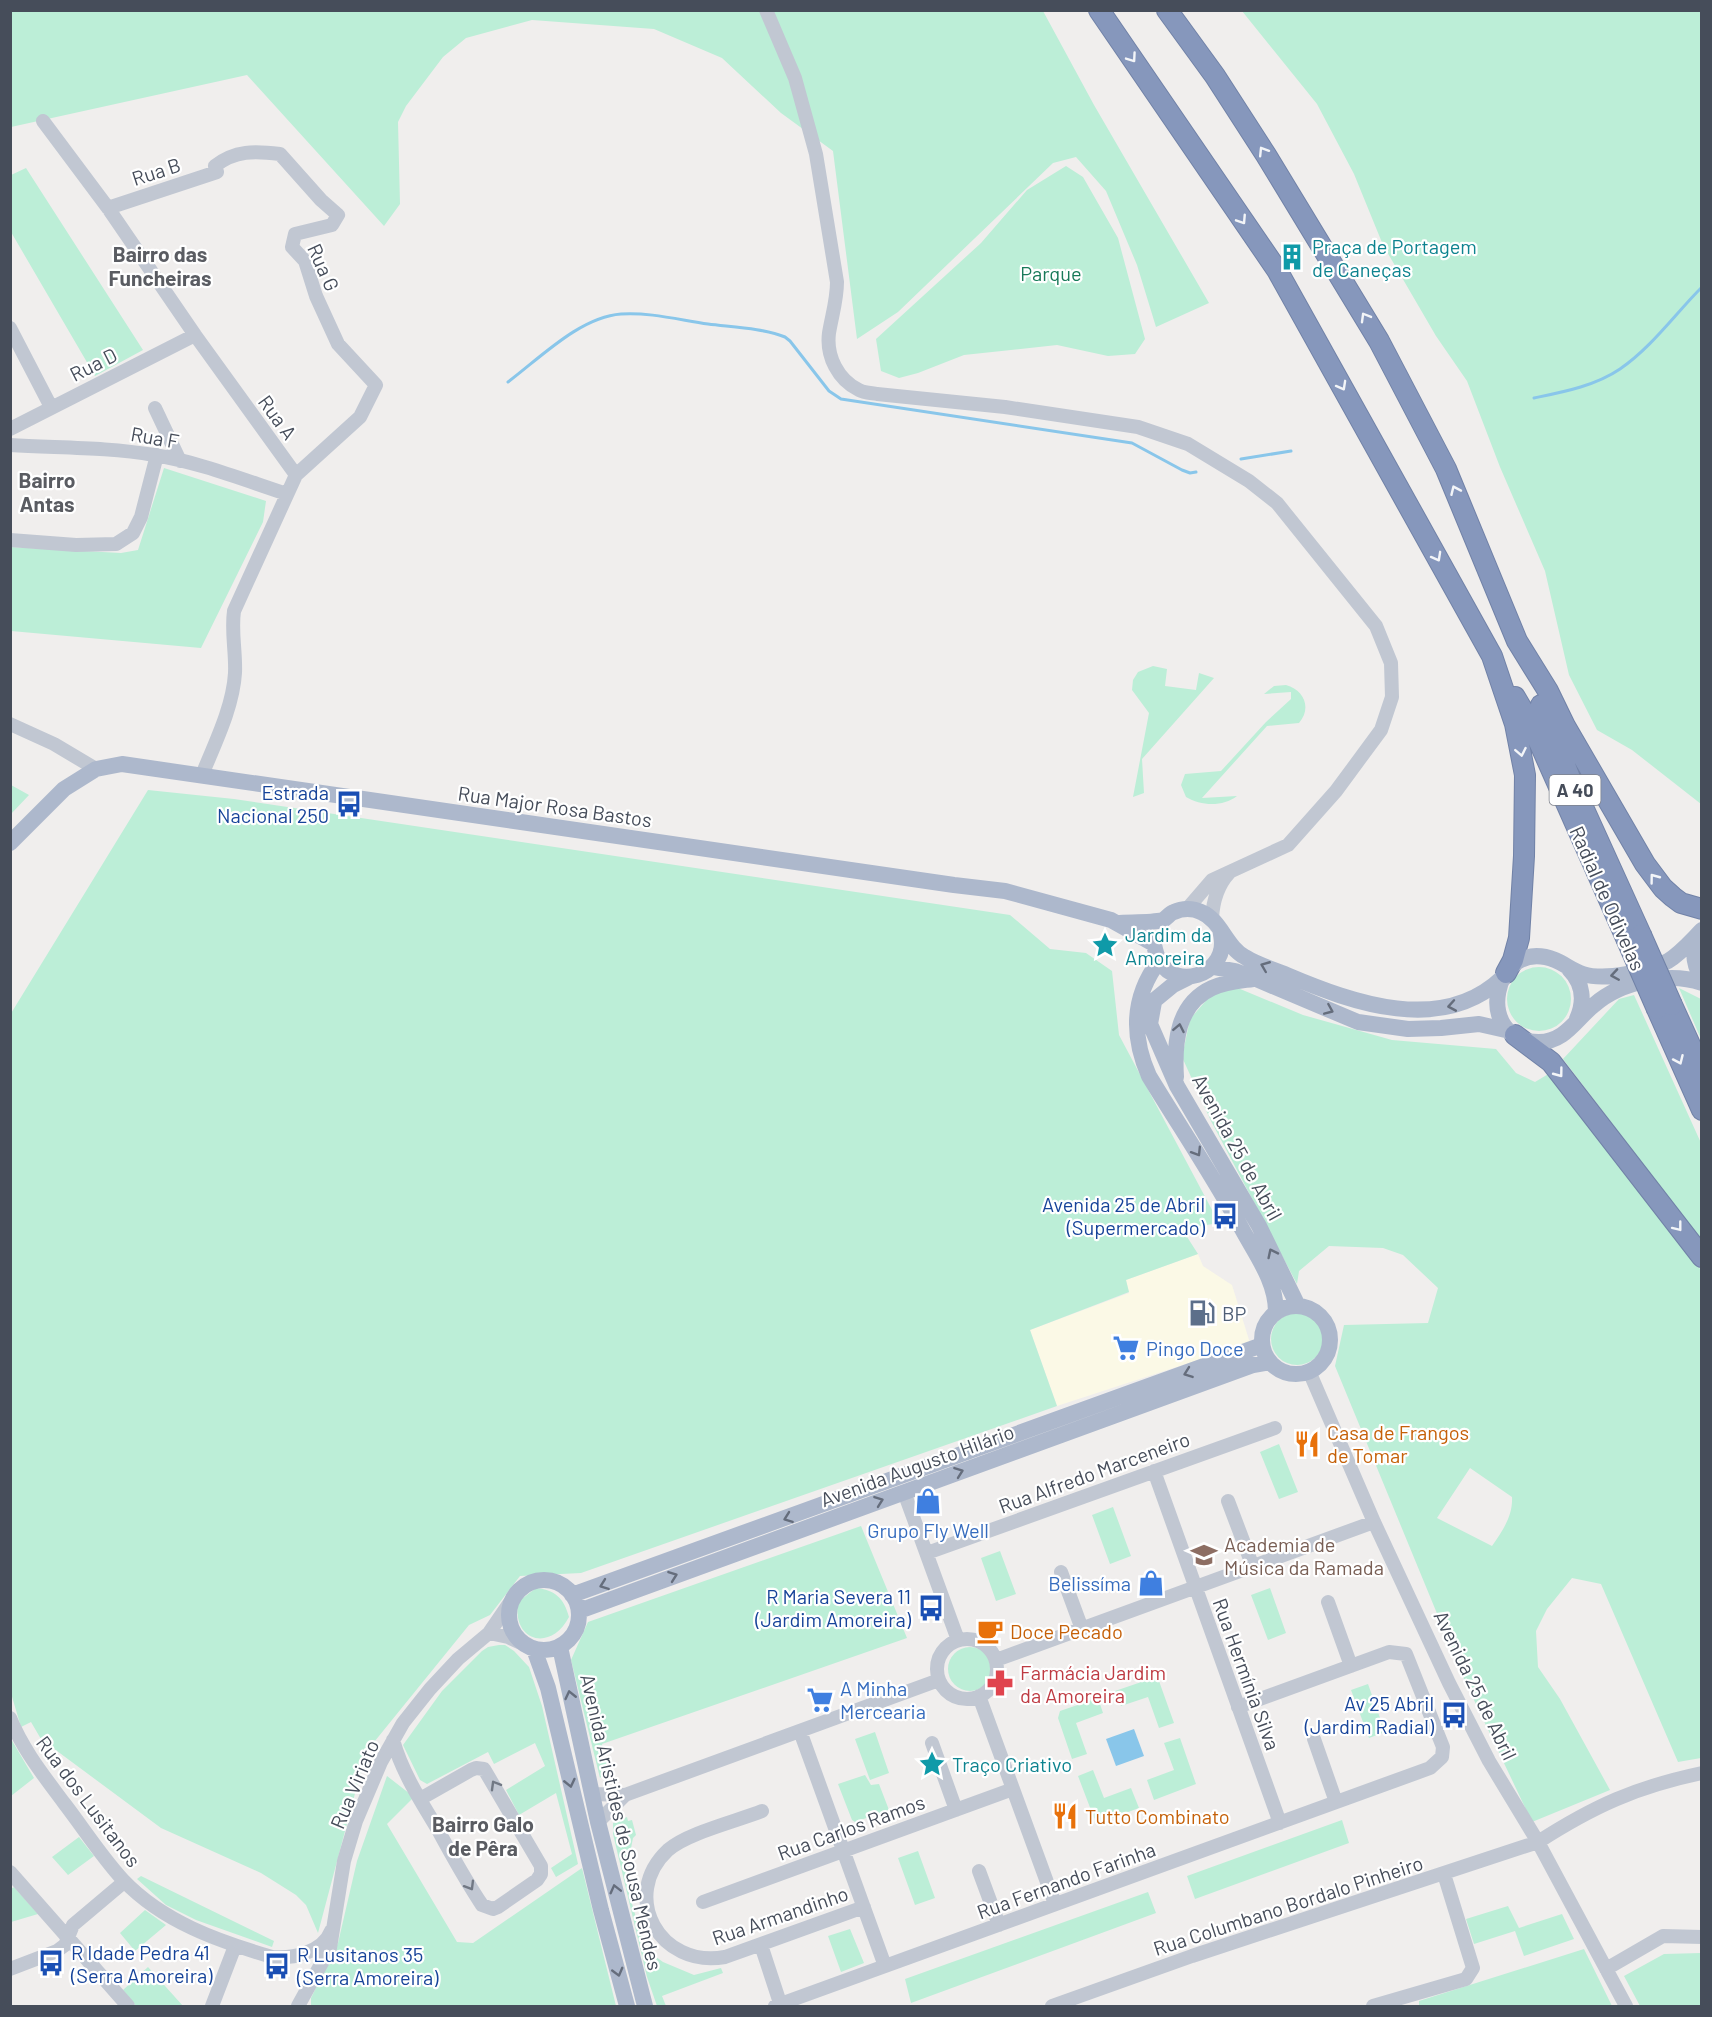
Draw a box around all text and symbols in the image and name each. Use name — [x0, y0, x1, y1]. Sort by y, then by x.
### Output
one-way arrow — [1125, 52, 1136, 63]
one-way arrow — [1259, 147, 1271, 157]
street label: Rua B — [129, 152, 183, 190]
one-way arrow — [1235, 213, 1246, 224]
place label: Praça de Portagem de Caneças — [1312, 234, 1477, 281]
street label: Rua G — [303, 240, 345, 294]
district label: Bairro das Funcheiras — [109, 241, 211, 290]
building icon: Praça de Portagem de Caneças — [1277, 242, 1307, 272]
park label: Parque — [1020, 261, 1082, 285]
one-way arrow — [1361, 313, 1372, 323]
street label: Rua D — [65, 342, 121, 386]
one-way arrow — [1335, 380, 1346, 391]
street label: Rua A — [254, 390, 302, 444]
street label: Rua F — [129, 421, 181, 453]
district label: Bairro Antas — [19, 467, 75, 516]
one-way arrow — [1450, 485, 1462, 496]
one-way arrow — [1430, 551, 1441, 561]
one-way arrow — [1514, 747, 1527, 757]
road number: A 40 — [1550, 775, 1600, 805]
place label: Estrada Nacional 250 — [217, 780, 329, 827]
street label: Rua Major Rosa Bastos — [457, 781, 653, 831]
bus stop icon: Estrada Nacional 250 — [334, 789, 364, 819]
street label: Radial de Odivelas — [1565, 822, 1651, 974]
one-way arrow — [1651, 873, 1662, 884]
place label: Jardim da Amoreira — [1125, 922, 1212, 969]
place icon: Jardim da Amoreira — [1090, 930, 1120, 960]
one-way arrow — [1260, 961, 1271, 973]
one-way arrow — [1610, 968, 1620, 981]
one-way arrow — [1448, 999, 1458, 1012]
one-way arrow — [1323, 1003, 1334, 1015]
one-way arrow — [1172, 1024, 1185, 1034]
one-way arrow — [1672, 1053, 1684, 1064]
one-way arrow — [1552, 1066, 1563, 1077]
street label: Avenida 25 de Abril — [1188, 1070, 1288, 1224]
one-way arrow — [1190, 1146, 1202, 1156]
place label: Avenida 25 de Abril (Supermercado) — [1042, 1192, 1206, 1239]
bus stop icon: Avenida 25 de Abril (Supermercado) — [1210, 1201, 1240, 1231]
one-way arrow — [1671, 1220, 1682, 1231]
one-way arrow — [1268, 1248, 1280, 1259]
fuel station icon: BP — [1187, 1298, 1217, 1328]
place label: BP — [1222, 1301, 1247, 1325]
supermarket icon: Pingo Doce — [1111, 1333, 1141, 1363]
place label: Pingo Doce — [1146, 1336, 1244, 1360]
one-way arrow — [1183, 1365, 1194, 1378]
street label: Avenida Augusto Hilário — [817, 1419, 1017, 1511]
place label: Casa de Frangos de Tomar — [1327, 1420, 1469, 1467]
street label: Rua Alfredo Marceneiro — [995, 1426, 1193, 1518]
restaurant icon: Casa de Frangos de Tomar — [1292, 1429, 1322, 1459]
one-way arrow — [953, 1467, 964, 1479]
shop icon: Grupo Fly Well — [913, 1486, 943, 1516]
one-way arrow — [873, 1496, 884, 1509]
one-way arrow — [783, 1511, 793, 1524]
place label: Grupo Fly Well — [867, 1518, 989, 1542]
place label: Academia de Música da Ramada — [1224, 1532, 1384, 1579]
school or university icon: Academia de Música da Ramada — [1189, 1540, 1219, 1570]
shop icon: Belissíma — [1136, 1568, 1166, 1598]
one-way arrow — [667, 1571, 678, 1584]
place label: Belissíma — [1048, 1571, 1131, 1595]
one-way arrow — [599, 1577, 610, 1590]
place label: R Maria Severa 11 (Jardim Amoreira) — [754, 1584, 912, 1631]
bus stop icon: R Maria Severa 11 (Jardim Amoreira) — [916, 1593, 946, 1623]
street label: Rua Hermínia Silva — [1208, 1595, 1286, 1753]
street label: Avenida 25 de Abril — [1429, 1606, 1523, 1764]
cafe icon: Doce Pecado — [975, 1616, 1005, 1646]
place label: Doce Pecado — [1010, 1619, 1123, 1643]
place label: Farmácia Jardim da Amoreira — [1020, 1660, 1166, 1707]
pharmacy icon: Farmácia Jardim da Amoreira — [985, 1668, 1015, 1698]
street label: Avenida Aristides de Sousa Mendes — [576, 1672, 668, 1972]
place label: A Minha Mercearia — [840, 1676, 926, 1723]
supermarket icon: A Minha Mercearia — [805, 1685, 835, 1715]
one-way arrow — [564, 1691, 577, 1701]
place label: Av 25 Abril (Jardim Radial) — [1304, 1691, 1435, 1738]
bus stop icon: Av 25 Abril (Jardim Radial) — [1439, 1700, 1469, 1730]
street label: Rua dos Lusitanos — [32, 1731, 146, 1871]
street label: Rua Viriato — [324, 1736, 384, 1832]
place icon: Traço Criativo — [917, 1749, 947, 1779]
place label: Traço Criativo — [952, 1752, 1072, 1776]
one-way arrow — [563, 1777, 576, 1787]
one-way arrow — [490, 1781, 502, 1791]
street label: Rua Carlos Ramos — [774, 1789, 928, 1865]
restaurant icon: Tutto Combinato — [1050, 1801, 1080, 1831]
place label: Tutto Combinato — [1085, 1804, 1230, 1828]
district label: Bairro Galo de Pêra — [432, 1811, 534, 1860]
street label: Rua Fernando Farinha — [973, 1837, 1159, 1923]
street label: Rua Columbano Bordalo Pinheiro — [1150, 1850, 1426, 1960]
one-way arrow — [463, 1880, 475, 1890]
street label: Rua Armandinho — [709, 1880, 851, 1950]
one-way arrow — [609, 1884, 622, 1894]
place label: R Idade Pedra 41 (Serra Amoreira) — [70, 1940, 213, 1987]
place label: R Lusitanos 35 (Serra Amoreira) — [296, 1942, 439, 1989]
bus stop icon: R Idade Pedra 41 (Serra Amoreira) — [36, 1948, 66, 1978]
bus stop icon: R Lusitanos 35 (Serra Amoreira) — [262, 1951, 292, 1981]
one-way arrow — [610, 1967, 623, 1977]

